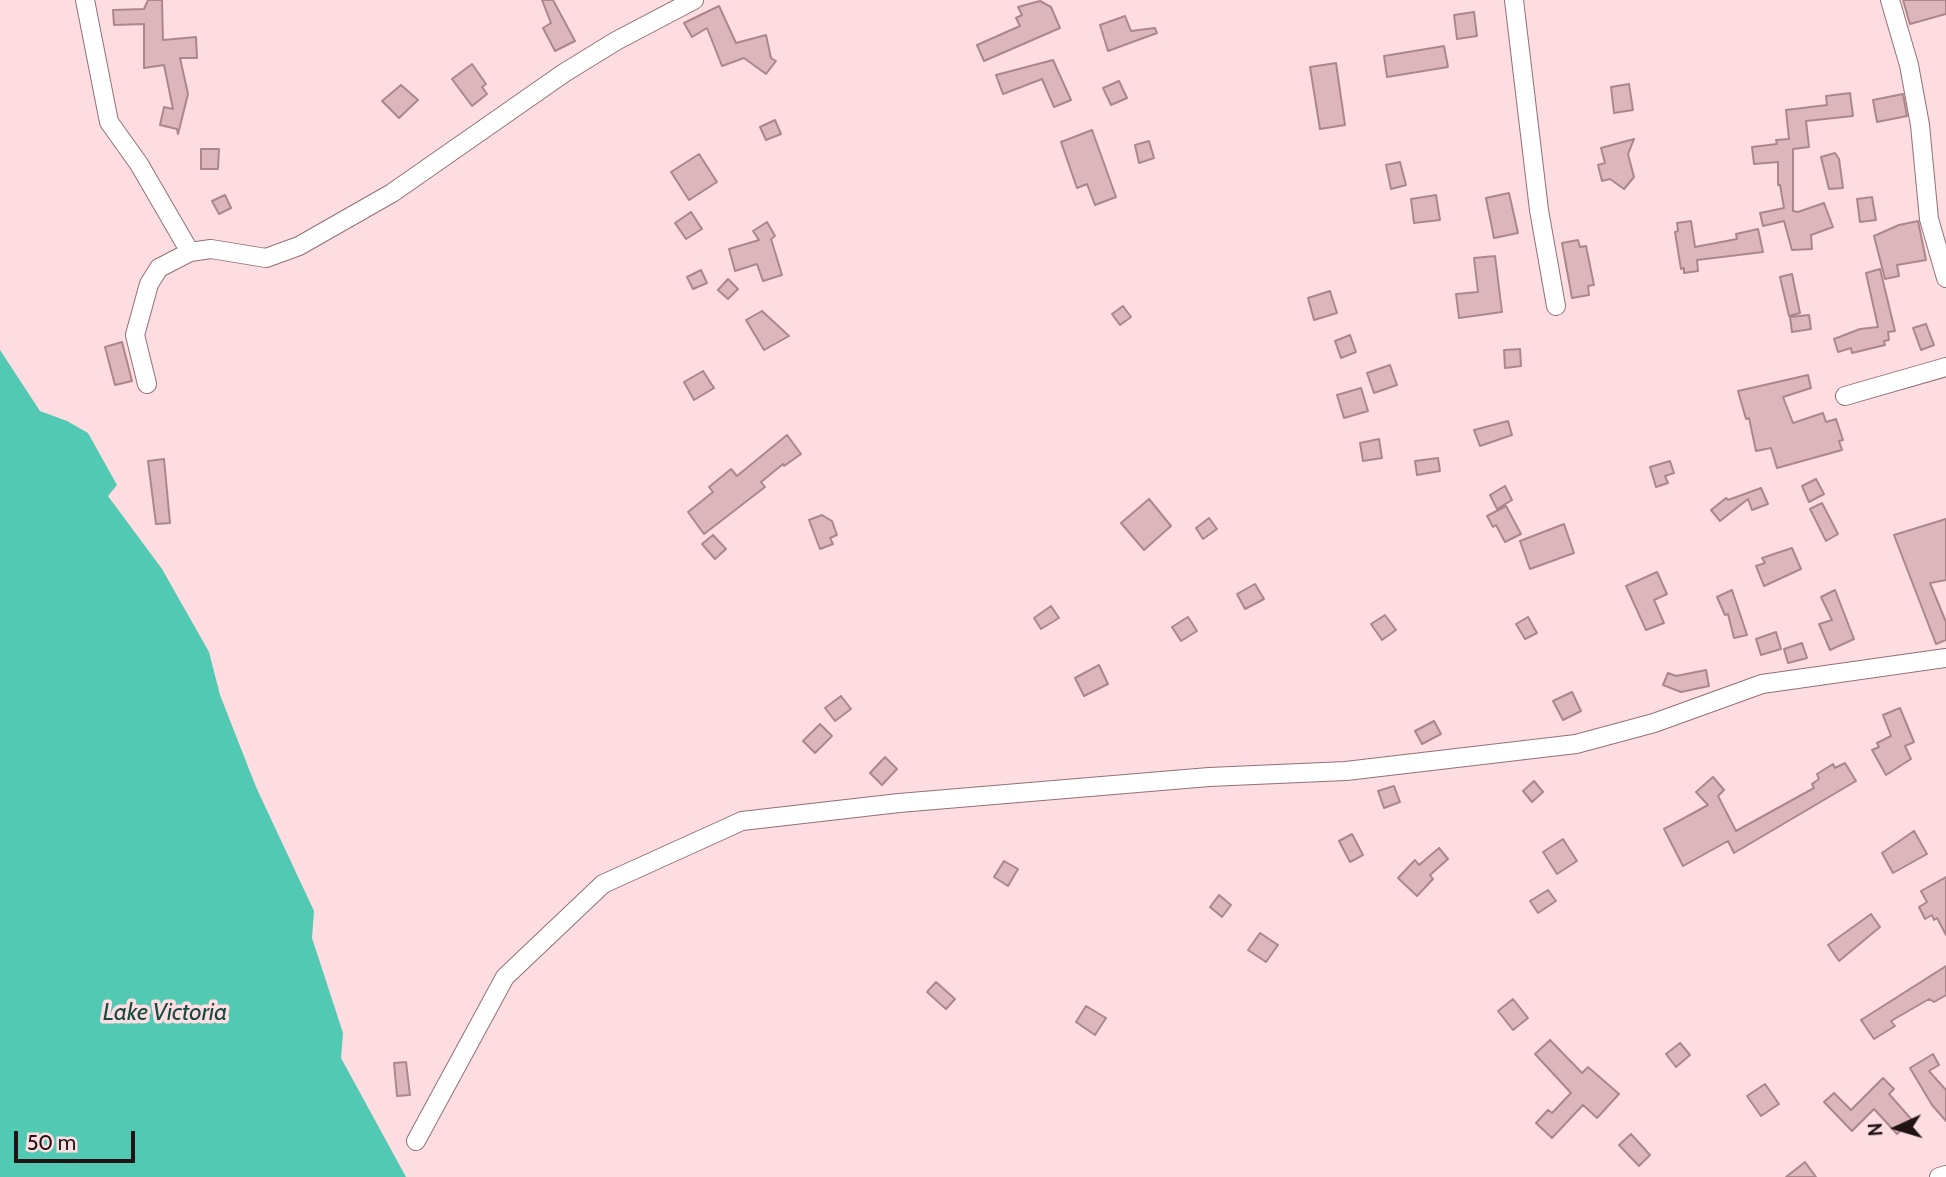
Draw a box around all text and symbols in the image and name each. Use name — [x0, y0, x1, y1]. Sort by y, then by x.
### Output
water label: Lake Victoria — [103, 999, 227, 1027]
north arrow — [1862, 1093, 1932, 1163]
scale bar — [18, 1118, 138, 1162]
text: N — [1864, 1122, 1887, 1137]
text: 50 m — [27, 1130, 76, 1155]

